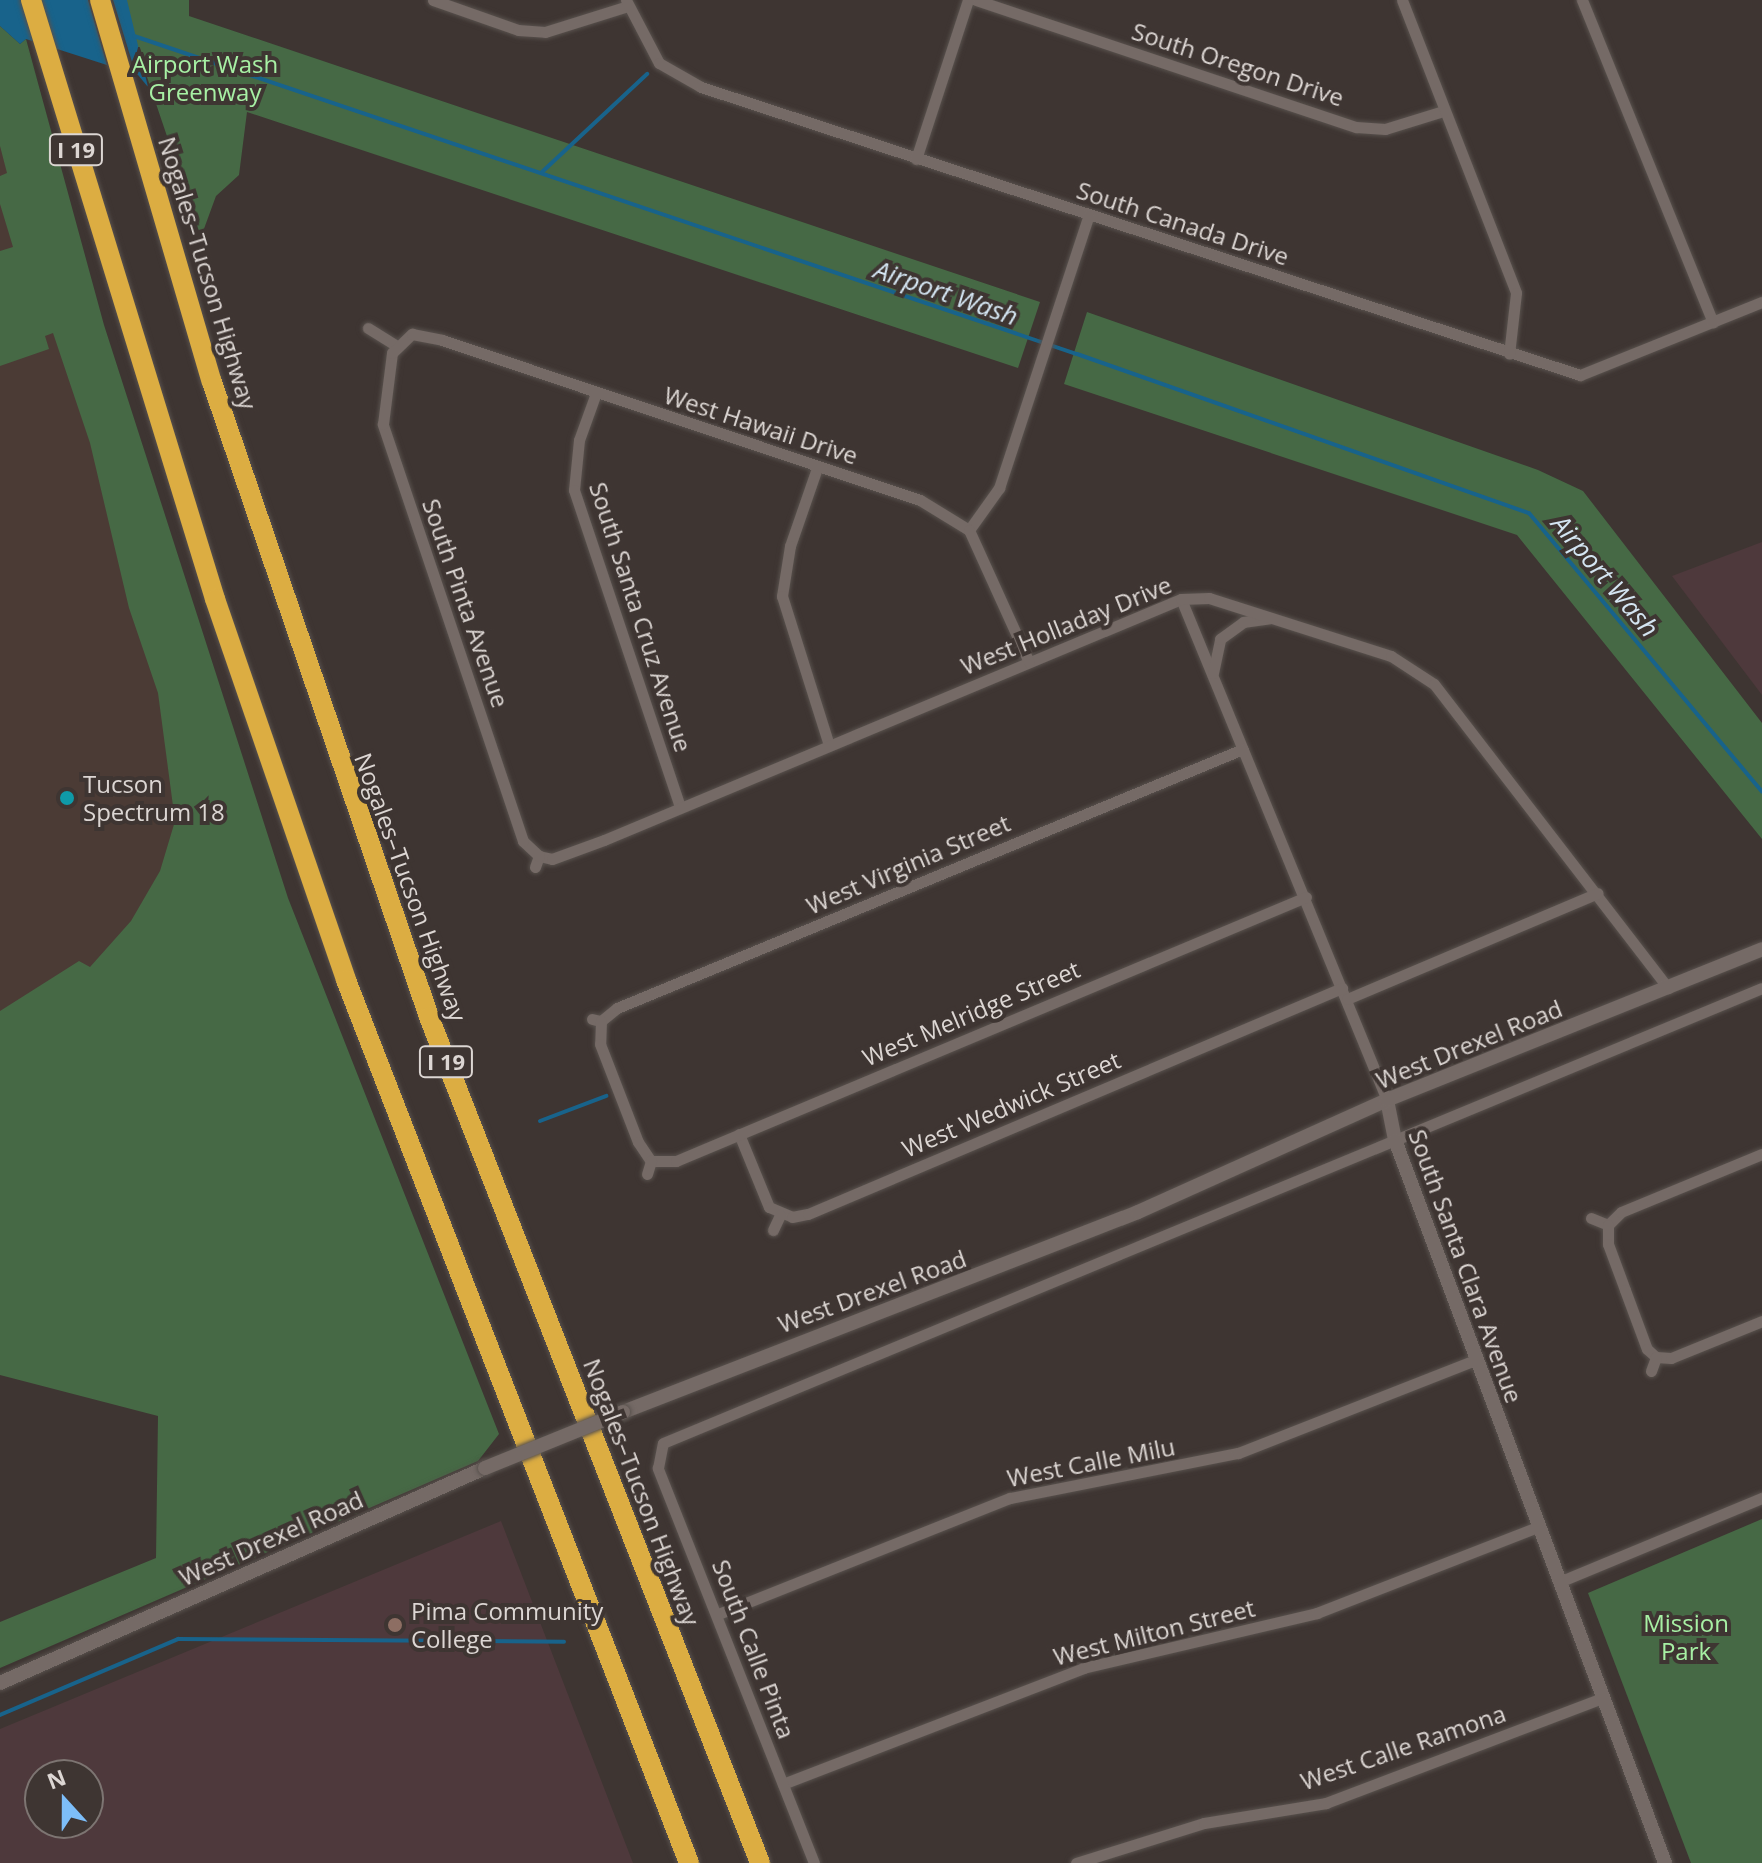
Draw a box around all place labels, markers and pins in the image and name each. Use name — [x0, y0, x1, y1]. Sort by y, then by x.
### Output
place label: Tucson Spectrum 18 — [83, 770, 225, 826]
marker: Tucson Spectrum 18 — [58, 789, 76, 807]
place label: Pima Community College — [411, 1597, 603, 1653]
marker: Pima Community College — [386, 1616, 404, 1634]

